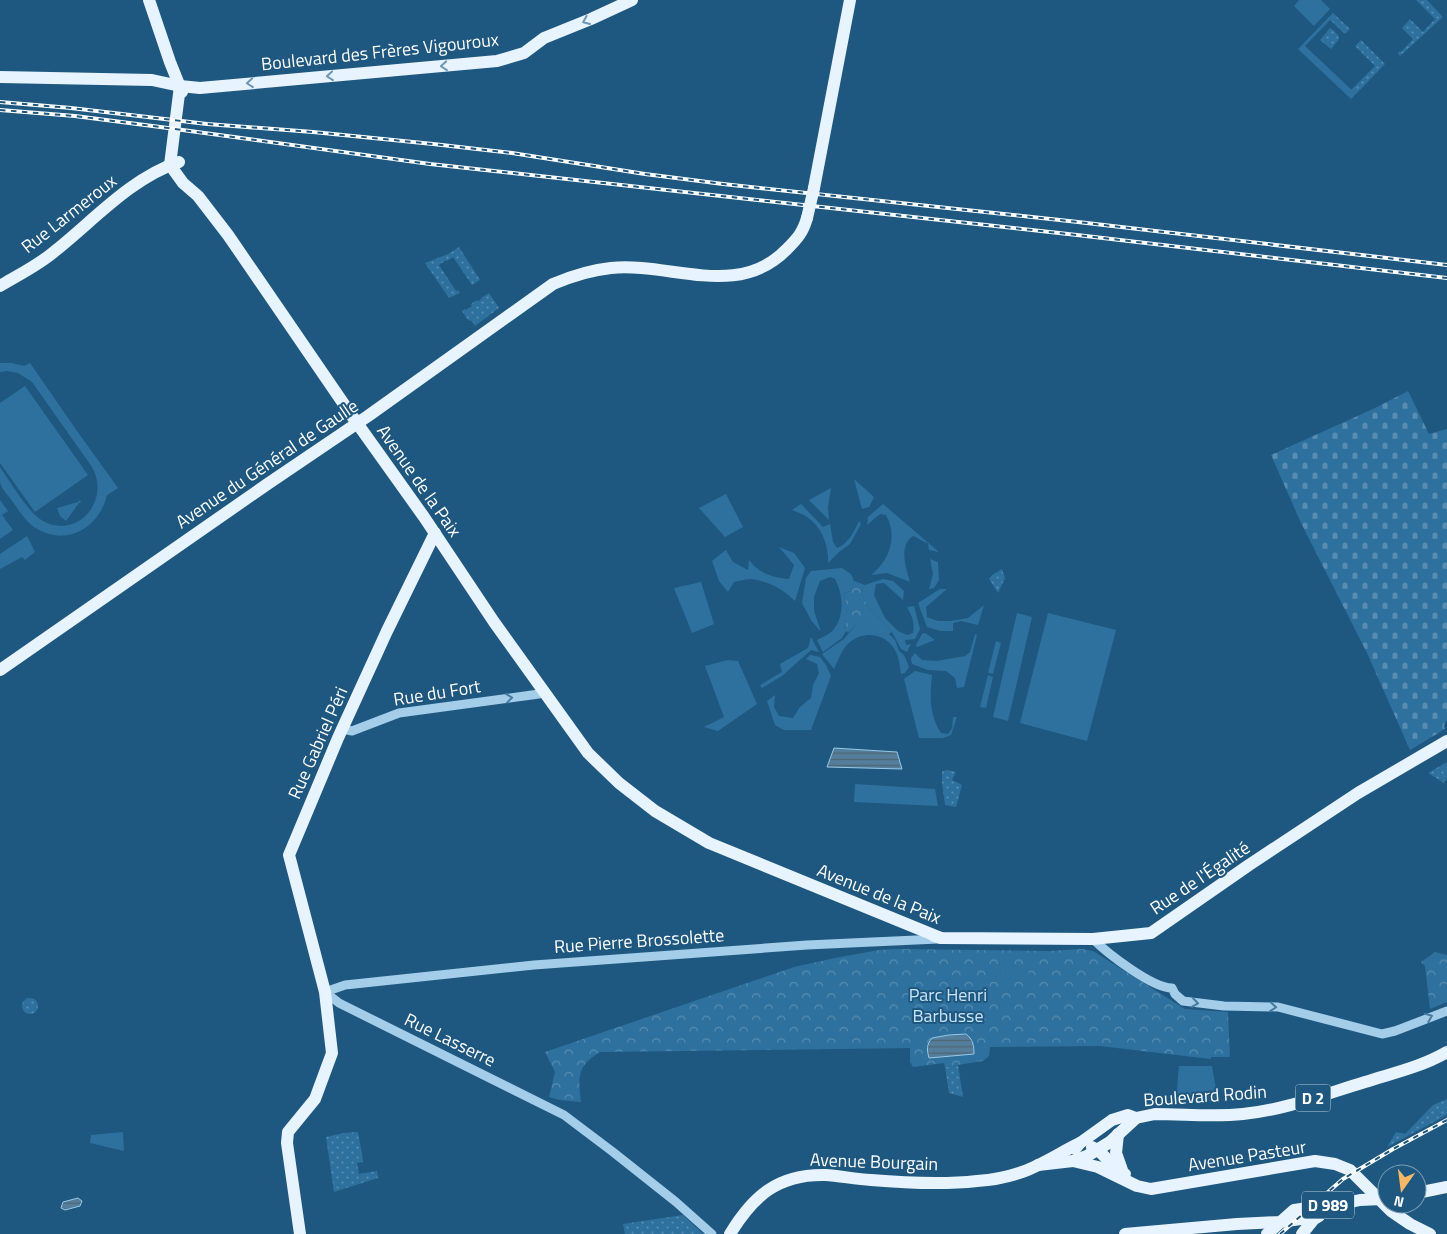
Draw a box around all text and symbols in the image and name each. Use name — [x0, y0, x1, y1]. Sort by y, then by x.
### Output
one-way arrow — [582, 15, 591, 25]
street label: Boulevard des Frères Vigouroux — [260, 26, 500, 77]
one-way arrow — [440, 60, 448, 71]
one-way arrow — [326, 70, 334, 81]
one-way arrow — [246, 77, 254, 88]
street label: Rue Larmeroux — [15, 168, 122, 260]
street label: Avenue du Général de Gaulle — [170, 392, 363, 535]
street label: Avenue de la Paix — [371, 419, 468, 542]
street label: Rue du Fort — [391, 672, 483, 713]
street label: Rue Gabriel Péri — [281, 682, 354, 803]
one-way arrow — [506, 693, 514, 704]
street label: Rue de l'Égalité — [1144, 834, 1255, 921]
street label: Avenue de la Paix — [813, 856, 945, 931]
street label: Rue Pierre Brossolette — [553, 921, 725, 960]
park label: Parc Henri Barbusse — [909, 981, 987, 1029]
one-way arrow — [1191, 997, 1199, 1008]
one-way arrow — [1269, 1001, 1277, 1012]
street label: Rue Lasserre — [400, 1006, 500, 1073]
one-way arrow — [1424, 1013, 1433, 1023]
street label: Boulevard Rodin — [1142, 1078, 1268, 1113]
road number: D 2 — [1296, 1084, 1330, 1112]
street label: Avenue Pasteur — [1186, 1133, 1308, 1178]
street label: Avenue Bourgain — [809, 1146, 939, 1177]
north arrow — [1377, 1164, 1427, 1214]
text: N — [1391, 1191, 1406, 1213]
road number: D 989 — [1302, 1192, 1354, 1218]

